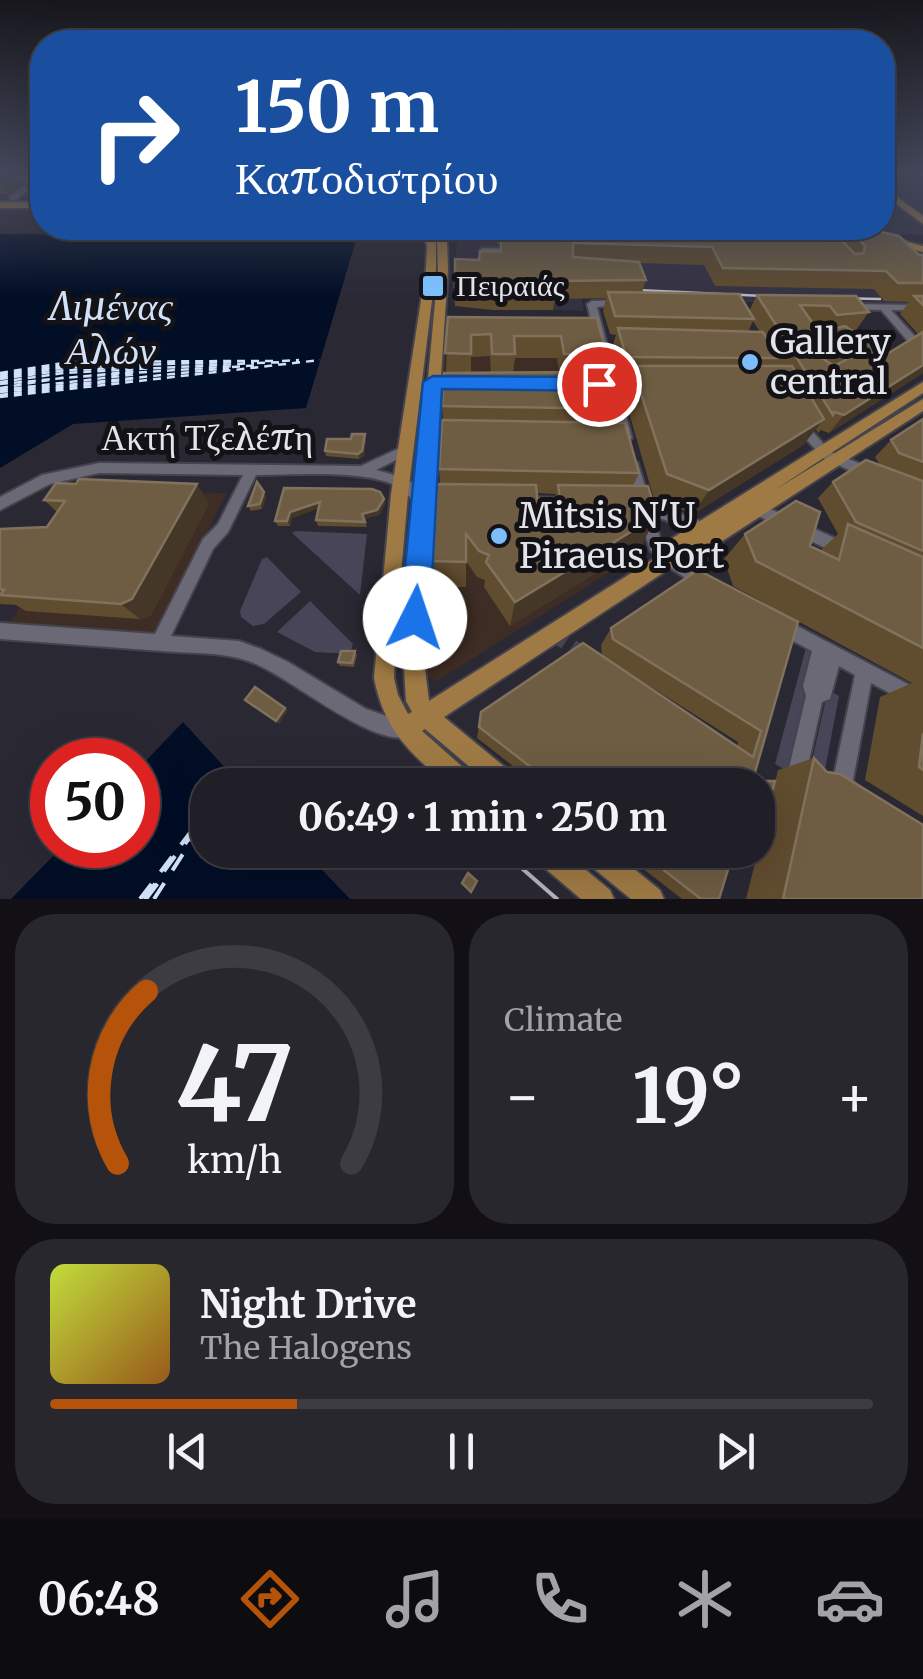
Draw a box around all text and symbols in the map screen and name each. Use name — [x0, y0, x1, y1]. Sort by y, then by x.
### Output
text: 150 m — [235, 63, 439, 151]
icon: right — [70, 70, 200, 200]
text: Καποδιστρίου — [235, 150, 499, 206]
place label: Πειραιάς — [456, 266, 565, 304]
marker: Πειραιάς — [420, 273, 446, 299]
water label: Λιμένας Αλών — [47, 283, 173, 374]
place label: Gallery central — [770, 320, 891, 404]
pin — [557, 342, 642, 427]
marker: Gallery central — [739, 351, 761, 373]
icon: arrive — [572, 357, 627, 412]
street label: Ακτή Τζελέπη — [101, 416, 313, 460]
place label: Mitsis N'U Piraeus Port — [519, 494, 725, 578]
marker: Mitsis N'U Piraeus Port — [488, 525, 510, 547]
position arrow — [363, 566, 467, 670]
speed limit sign: 50 — [30, 738, 160, 868]
text: 06:49 · 1 min · 250 m — [298, 794, 667, 841]
text: Climate — [504, 1000, 622, 1040]
text: 47 — [176, 1019, 293, 1149]
text: 19° — [632, 1049, 745, 1143]
text: − — [504, 1062, 541, 1131]
text: + — [836, 1062, 873, 1131]
text: km/h — [187, 1138, 282, 1183]
text: Night Drive — [200, 1281, 417, 1328]
text: The Halogens — [200, 1328, 412, 1368]
icon: previous — [160, 1424, 215, 1479]
icon: pause — [434, 1424, 489, 1479]
icon: next — [708, 1424, 763, 1479]
icon: directions — [235, 1564, 305, 1634]
icon: music — [380, 1564, 450, 1634]
icon: phone — [525, 1564, 595, 1634]
icon: climate — [670, 1564, 740, 1634]
icon: car — [815, 1564, 885, 1634]
text: 06:48 — [38, 1571, 160, 1627]

